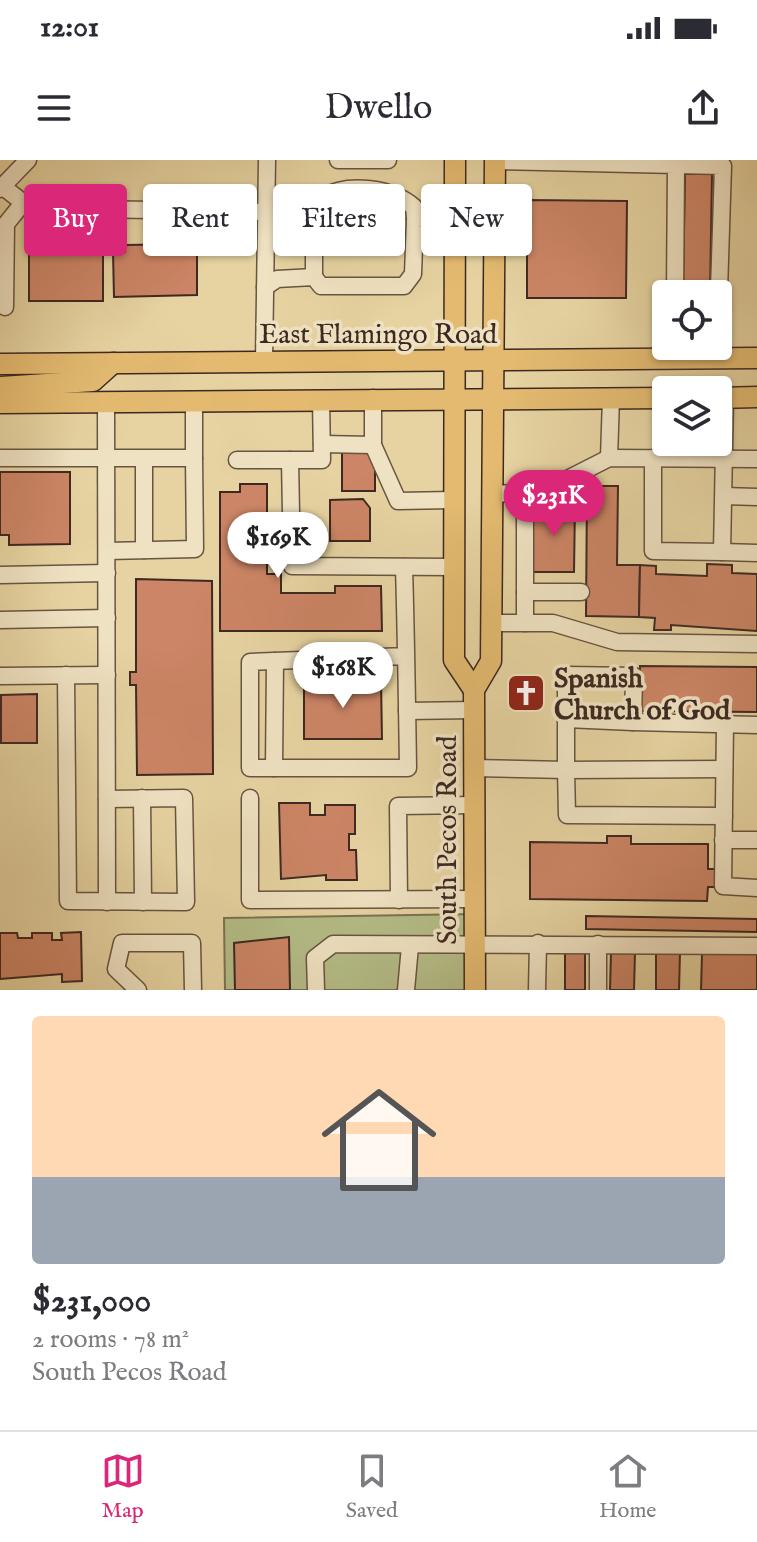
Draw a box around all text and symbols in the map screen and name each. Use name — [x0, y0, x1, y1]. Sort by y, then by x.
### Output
text: 12:01 — [40, 9, 99, 47]
text: Dwello — [325, 85, 432, 131]
icon: menu — [32, 86, 76, 130]
icon: share — [681, 86, 725, 130]
chip: Buy — [24, 184, 127, 256]
chip: Rent — [143, 184, 257, 256]
chip: Filters — [273, 184, 405, 256]
chip: New — [421, 184, 532, 256]
map controls — [652, 280, 732, 456]
button: locate — [652, 280, 732, 360]
street label: East Flamingo Road — [259, 318, 497, 353]
button: layers — [652, 376, 732, 456]
pin: $231K — [498, 470, 610, 538]
text: $231K — [522, 479, 586, 512]
pin: $169K — [222, 512, 334, 580]
text: $169K — [245, 521, 311, 554]
pin: $168K — [287, 642, 399, 710]
text: $168K — [311, 651, 375, 684]
place label: Spanish Church of God — [554, 662, 731, 729]
church icon: Spanish Church of God — [505, 672, 547, 714]
street label: South Pecos Road — [431, 735, 466, 945]
icon: home — [307, 1068, 451, 1212]
text: $231,000 — [32, 1280, 151, 1323]
text: 2 rooms · 78 m² — [32, 1323, 189, 1356]
text: South Pecos Road — [32, 1356, 227, 1389]
tab: Map — [101, 1449, 145, 1525]
tab: Saved — [346, 1449, 398, 1525]
tab: Home — [599, 1449, 656, 1525]

